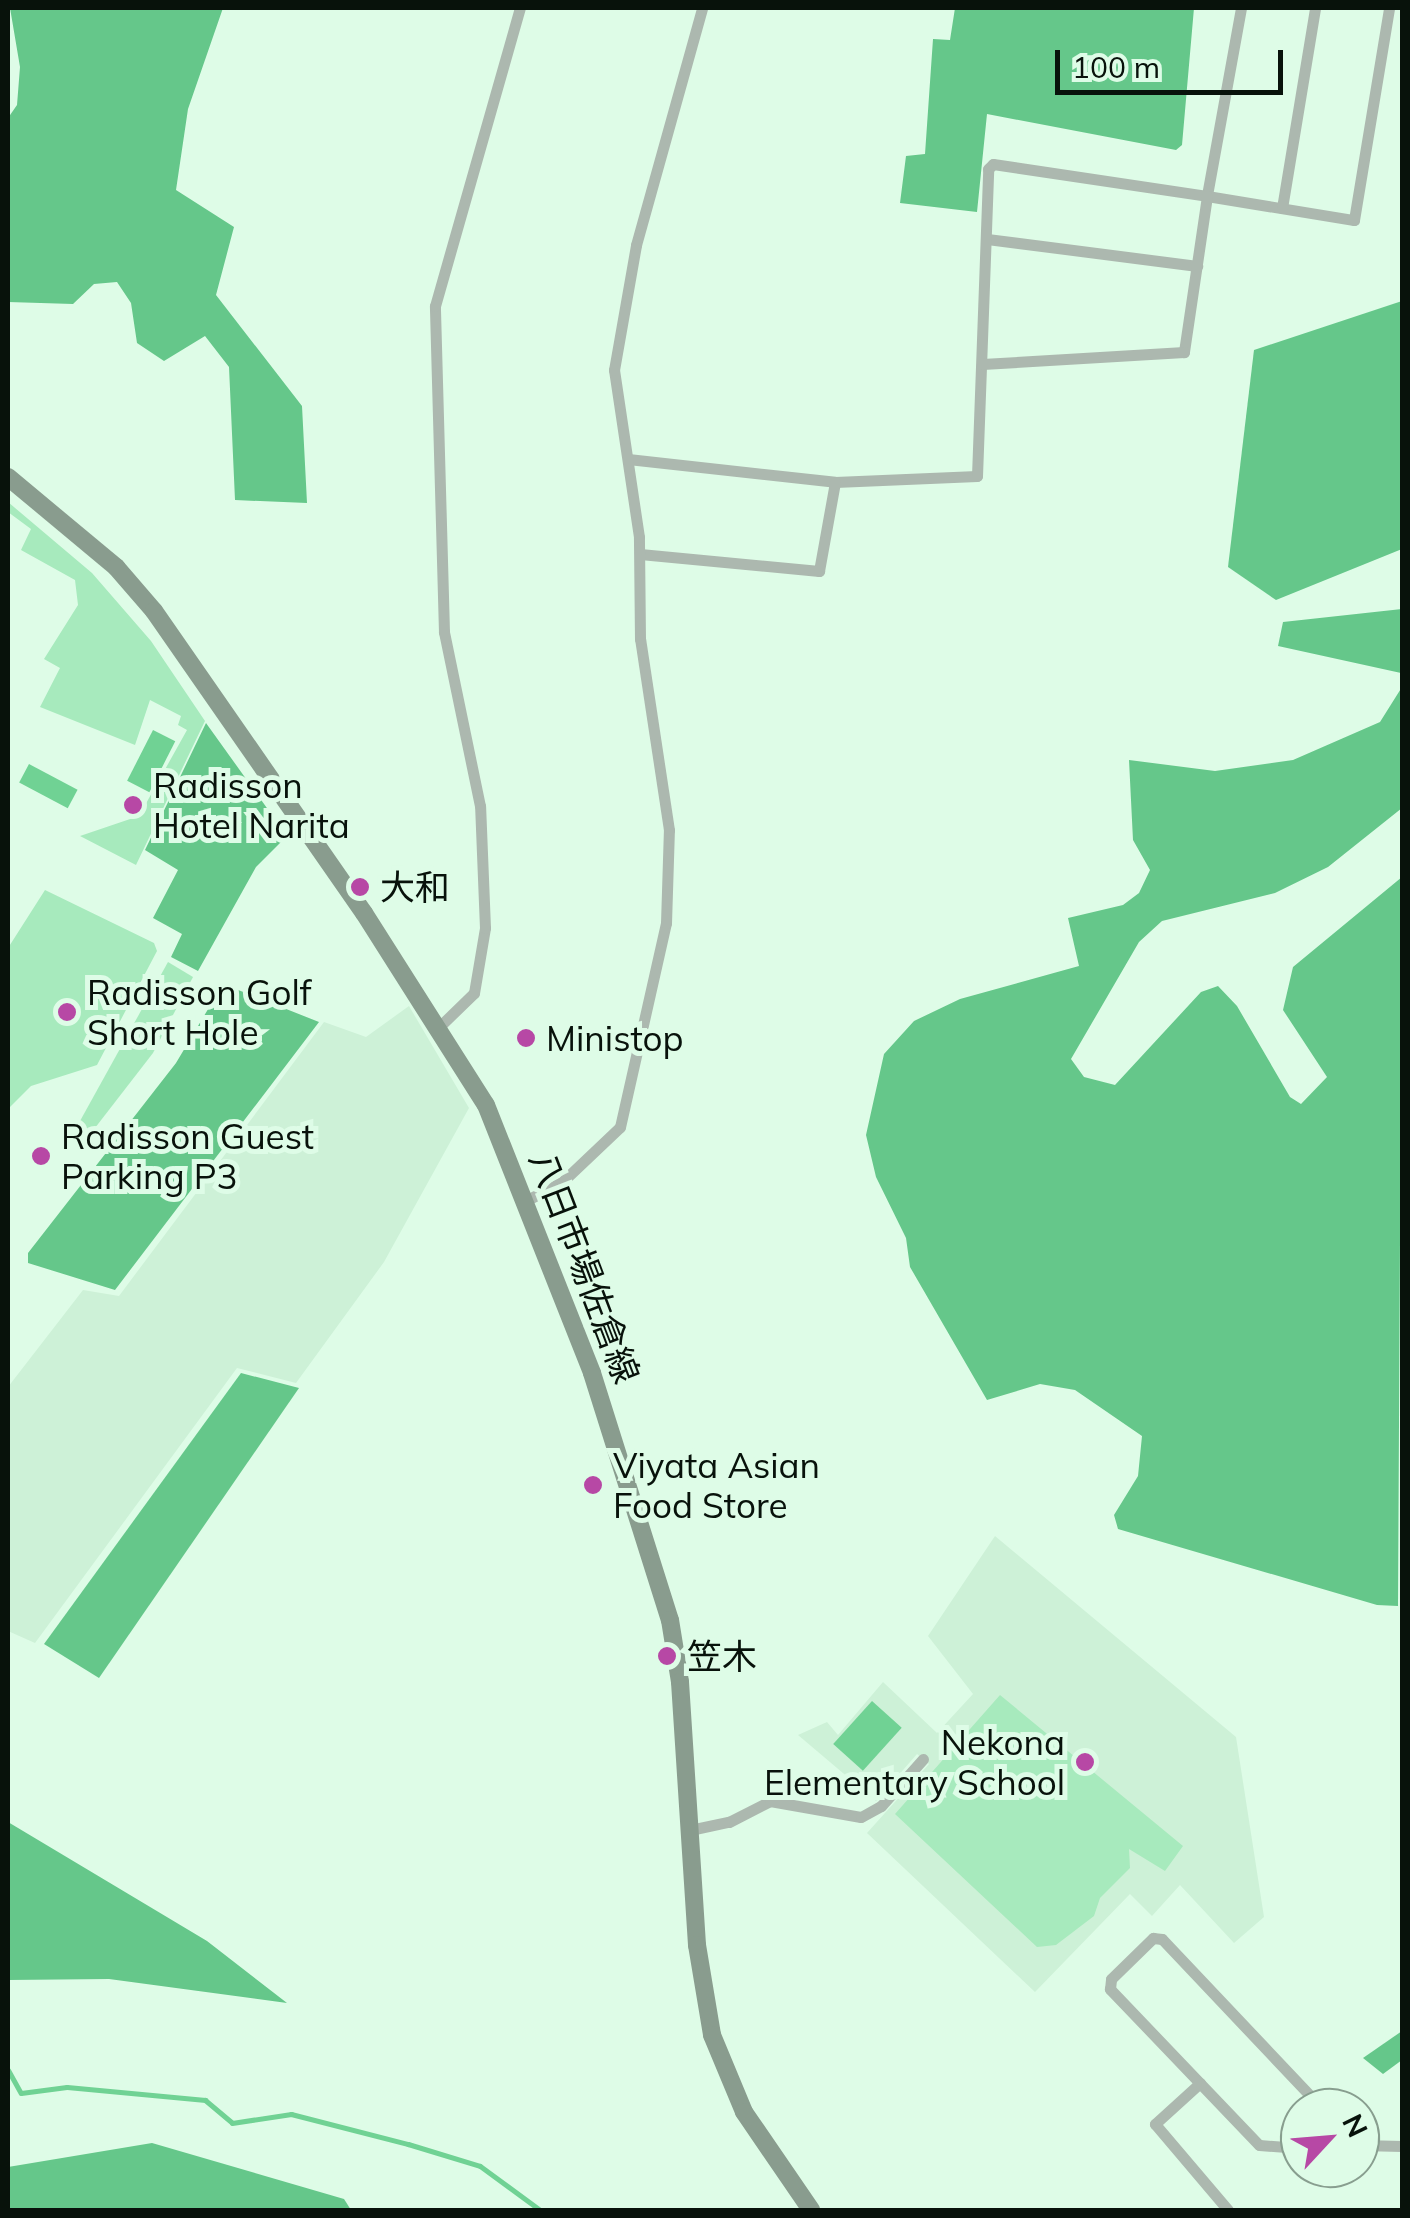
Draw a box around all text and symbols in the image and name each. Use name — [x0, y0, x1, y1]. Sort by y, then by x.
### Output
scale bar — [1060, 30, 1288, 92]
text: 100 m — [1072, 48, 1160, 86]
place label: Radisson Hotel Narita — [153, 764, 350, 846]
marker: Radisson Hotel Narita — [122, 794, 144, 816]
place label: 大和 — [380, 866, 450, 908]
marker: 大和 — [349, 876, 371, 898]
place label: Radisson Golf Short Hole — [87, 971, 312, 1053]
marker: Radisson Golf Short Hole — [56, 1001, 78, 1023]
place label: Ministop — [546, 1017, 683, 1059]
marker: Ministop — [515, 1027, 537, 1049]
place label: Radisson Guest Parking P3 — [61, 1115, 314, 1197]
marker: Radisson Guest Parking P3 — [30, 1145, 52, 1167]
street label: 八日市場佐倉線 — [521, 1145, 649, 1389]
place label: Viyata Asian Food Store — [613, 1444, 820, 1526]
marker: Viyata Asian Food Store — [582, 1474, 604, 1496]
place label: 笠木 — [687, 1635, 757, 1677]
marker: 笠木 — [656, 1645, 678, 1667]
place label: Nekona Elementary School — [764, 1721, 1065, 1803]
marker: Nekona Elementary School — [1074, 1751, 1096, 1773]
north arrow — [1280, 2088, 1380, 2188]
text: N — [1335, 2108, 1376, 2143]

